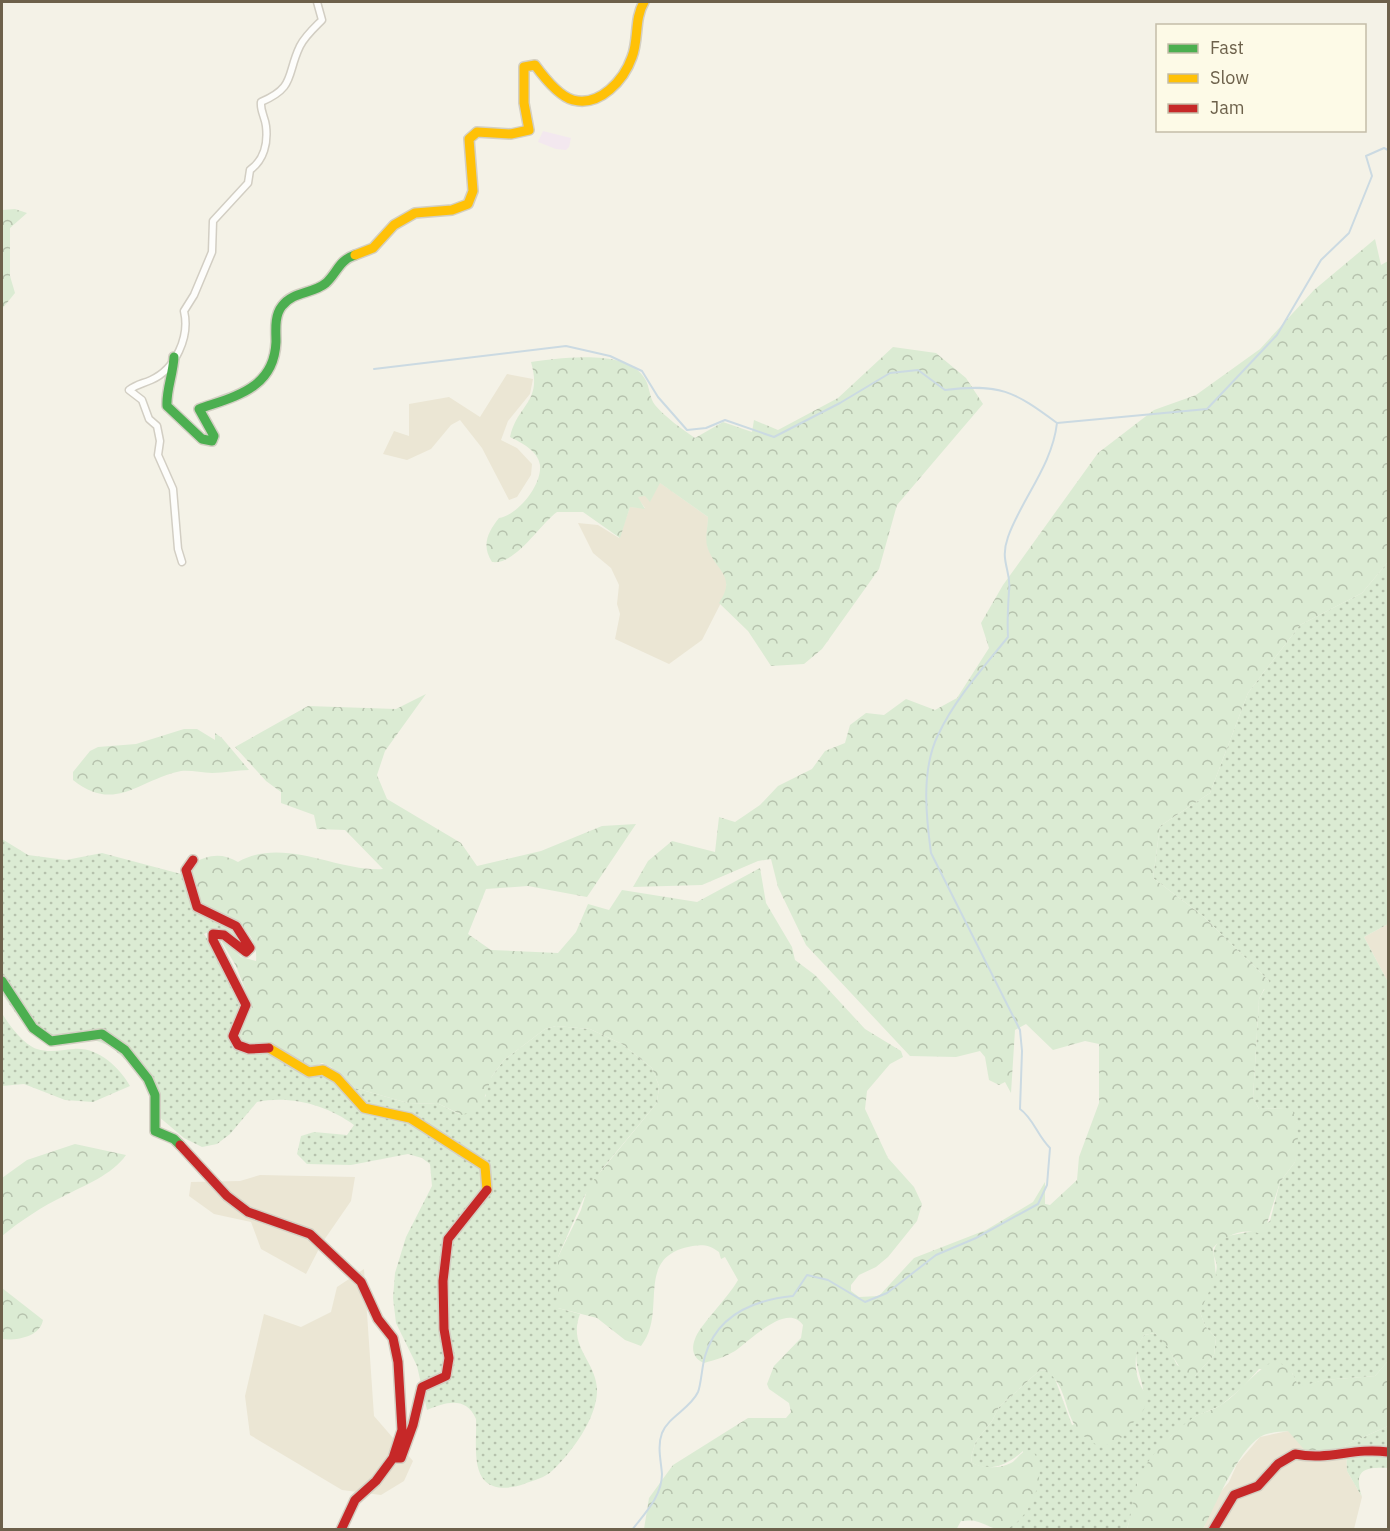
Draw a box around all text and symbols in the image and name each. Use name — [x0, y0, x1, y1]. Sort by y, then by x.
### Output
legend — [1156, 24, 1366, 132]
text: Fast — [1210, 36, 1244, 59]
text: Slow — [1210, 66, 1249, 89]
text: Jam — [1210, 96, 1245, 119]

